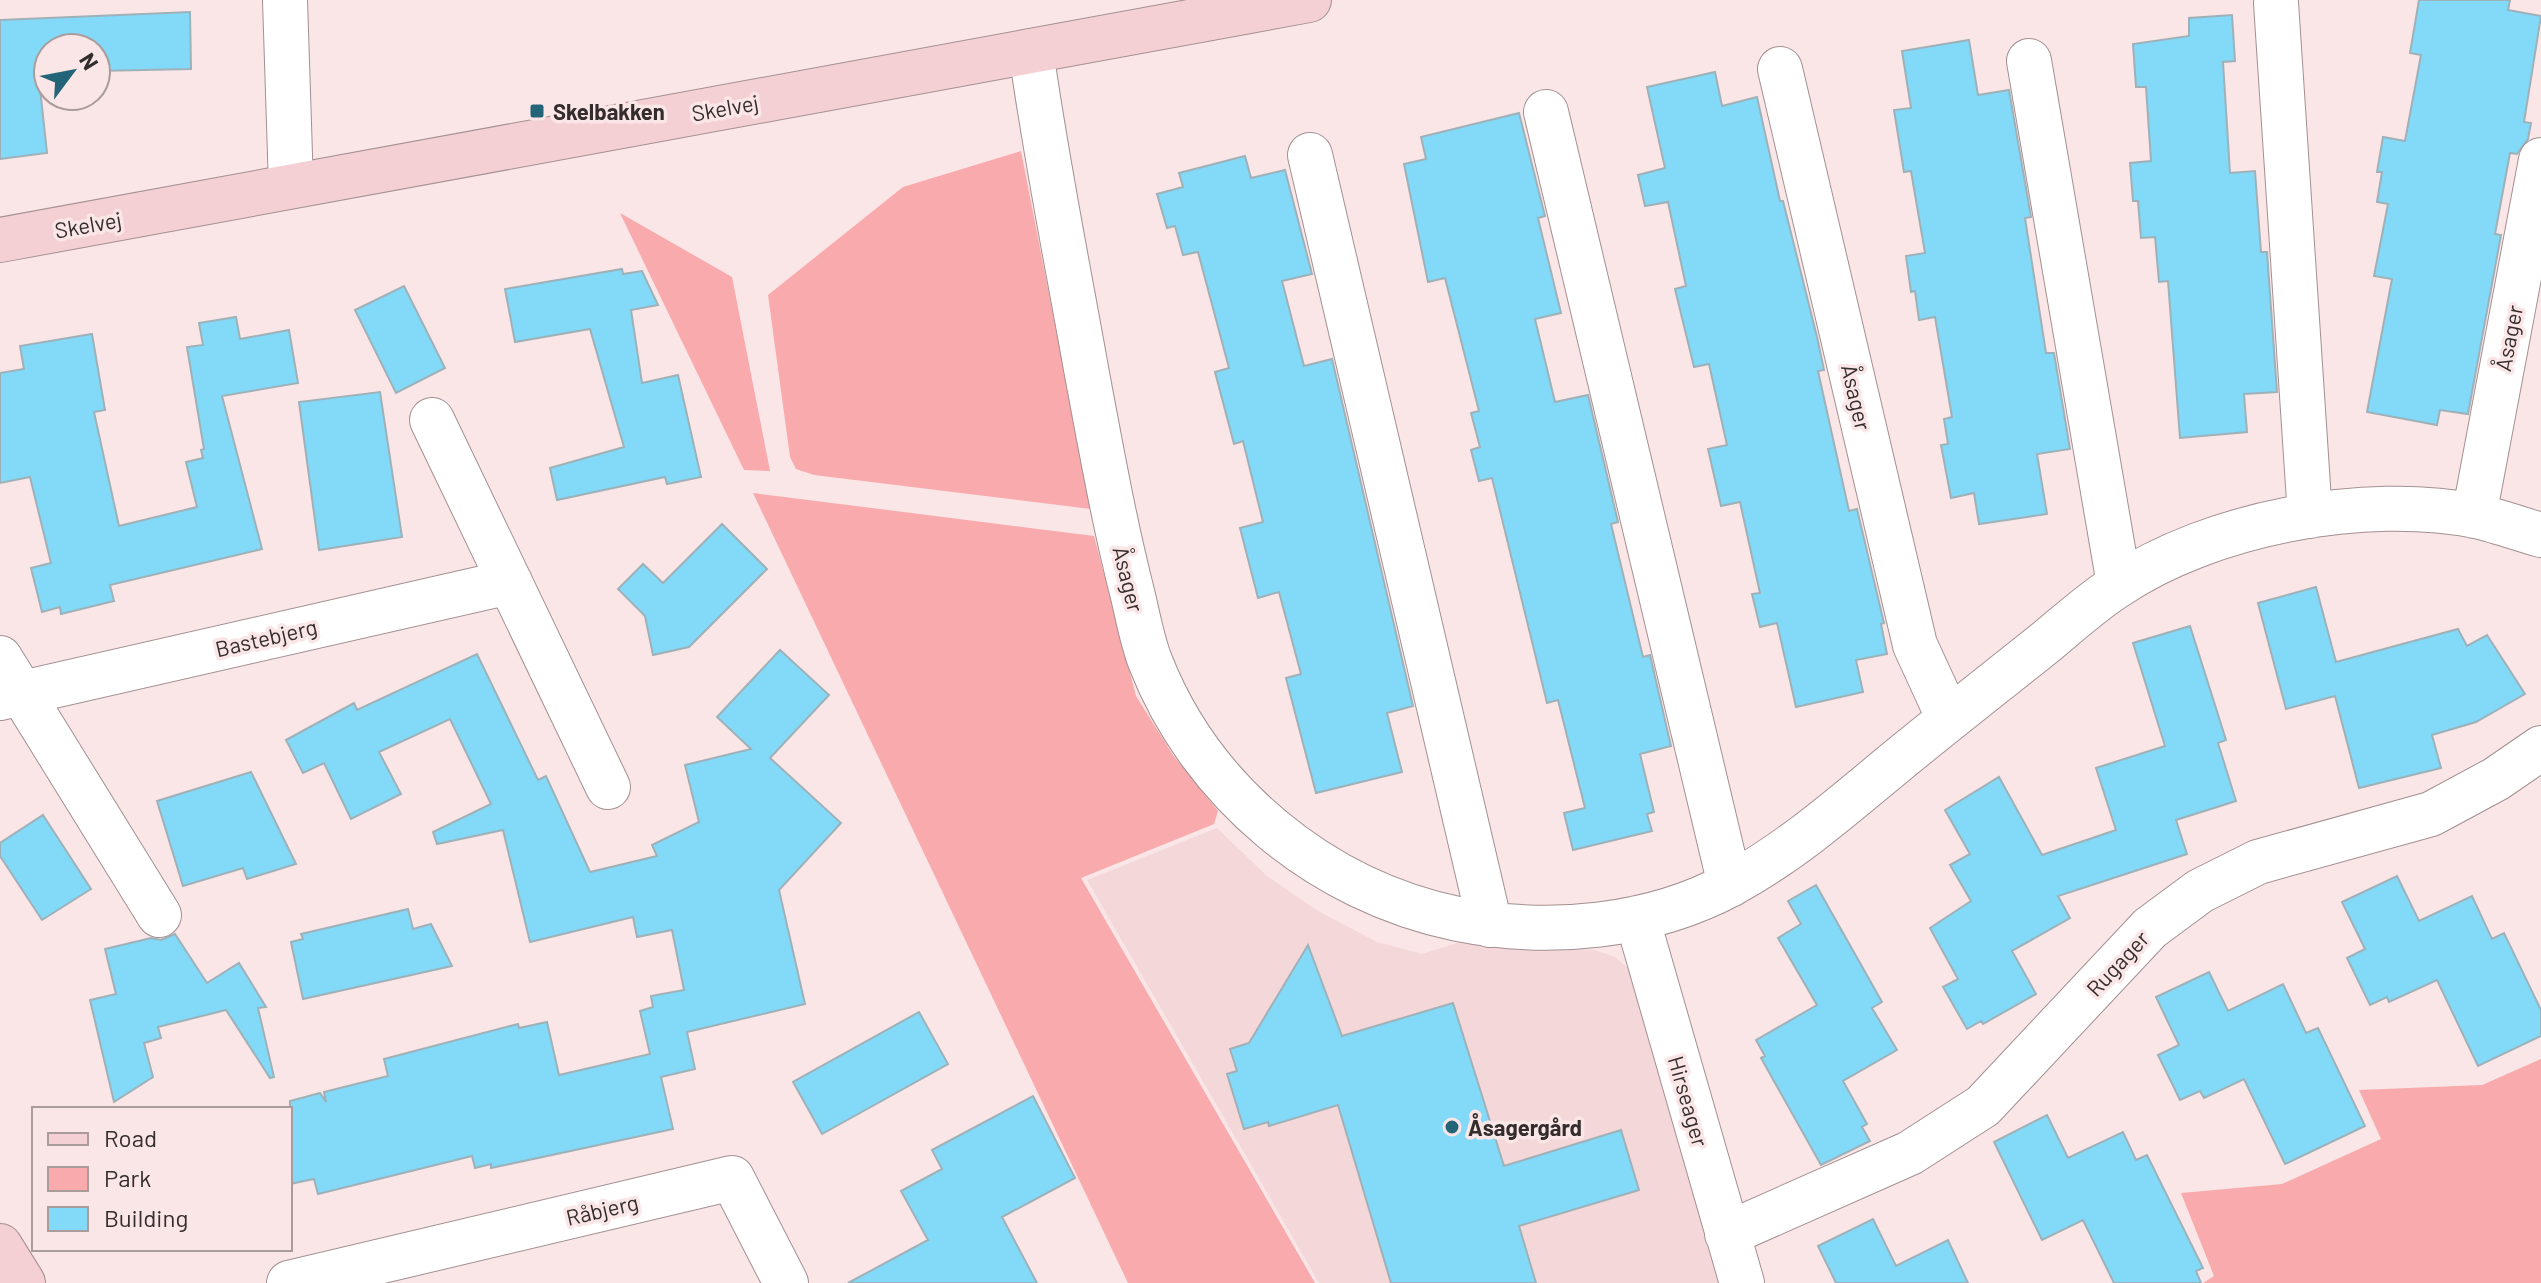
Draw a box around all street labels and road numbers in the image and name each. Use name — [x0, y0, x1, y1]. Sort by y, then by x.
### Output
street label: Skelvej — [690, 88, 760, 126]
street label: Skelvej — [53, 205, 123, 243]
street label: Åsager — [2489, 303, 2527, 373]
street label: Åsager — [1837, 362, 1877, 432]
street label: Åsager — [1108, 544, 1150, 614]
street label: Bastebjerg — [213, 613, 319, 661]
street label: Rugager — [2080, 925, 2154, 1001]
street label: Hirseager — [1664, 1053, 1714, 1149]
street label: Råbjerg — [563, 1188, 641, 1230]

